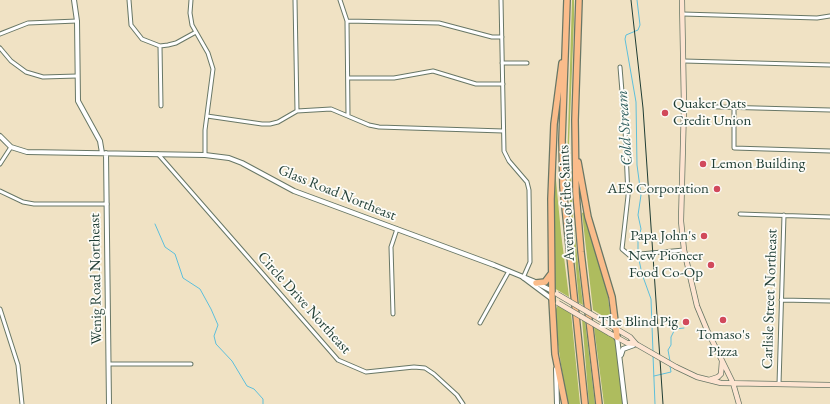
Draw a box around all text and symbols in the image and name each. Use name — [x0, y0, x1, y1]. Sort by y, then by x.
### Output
water label: Cold Stream — [613, 90, 637, 166]
place label: Quaker Oats Credit Union — [673, 95, 751, 130]
marker: Quaker Oats Credit Union — [660, 108, 670, 118]
street label: Avenue of the Saints — [555, 144, 579, 262]
place label: Lemon Building — [711, 155, 805, 173]
marker: Lemon Building — [698, 159, 708, 169]
street label: Glass Road Northeast — [275, 161, 399, 225]
place label: AES Corporation — [607, 180, 709, 198]
marker: AES Corporation — [712, 184, 722, 194]
street label: Wenig Road Northeast — [86, 213, 106, 345]
place label: Papa John's — [630, 227, 696, 245]
street label: Carlisle Street Northeast — [759, 229, 781, 369]
marker: Papa John's — [699, 231, 709, 241]
place label: New Pioneer Food Co-Op — [628, 247, 703, 282]
street label: Circle Drive Northeast — [253, 248, 355, 358]
marker: New Pioneer Food Co-Op — [706, 260, 716, 270]
place label: The Blind Pig — [598, 313, 678, 331]
marker: Tomaso's Pizza — [718, 315, 728, 325]
marker: The Blind Pig — [681, 317, 691, 327]
place label: Tomaso's Pizza — [696, 326, 750, 361]

